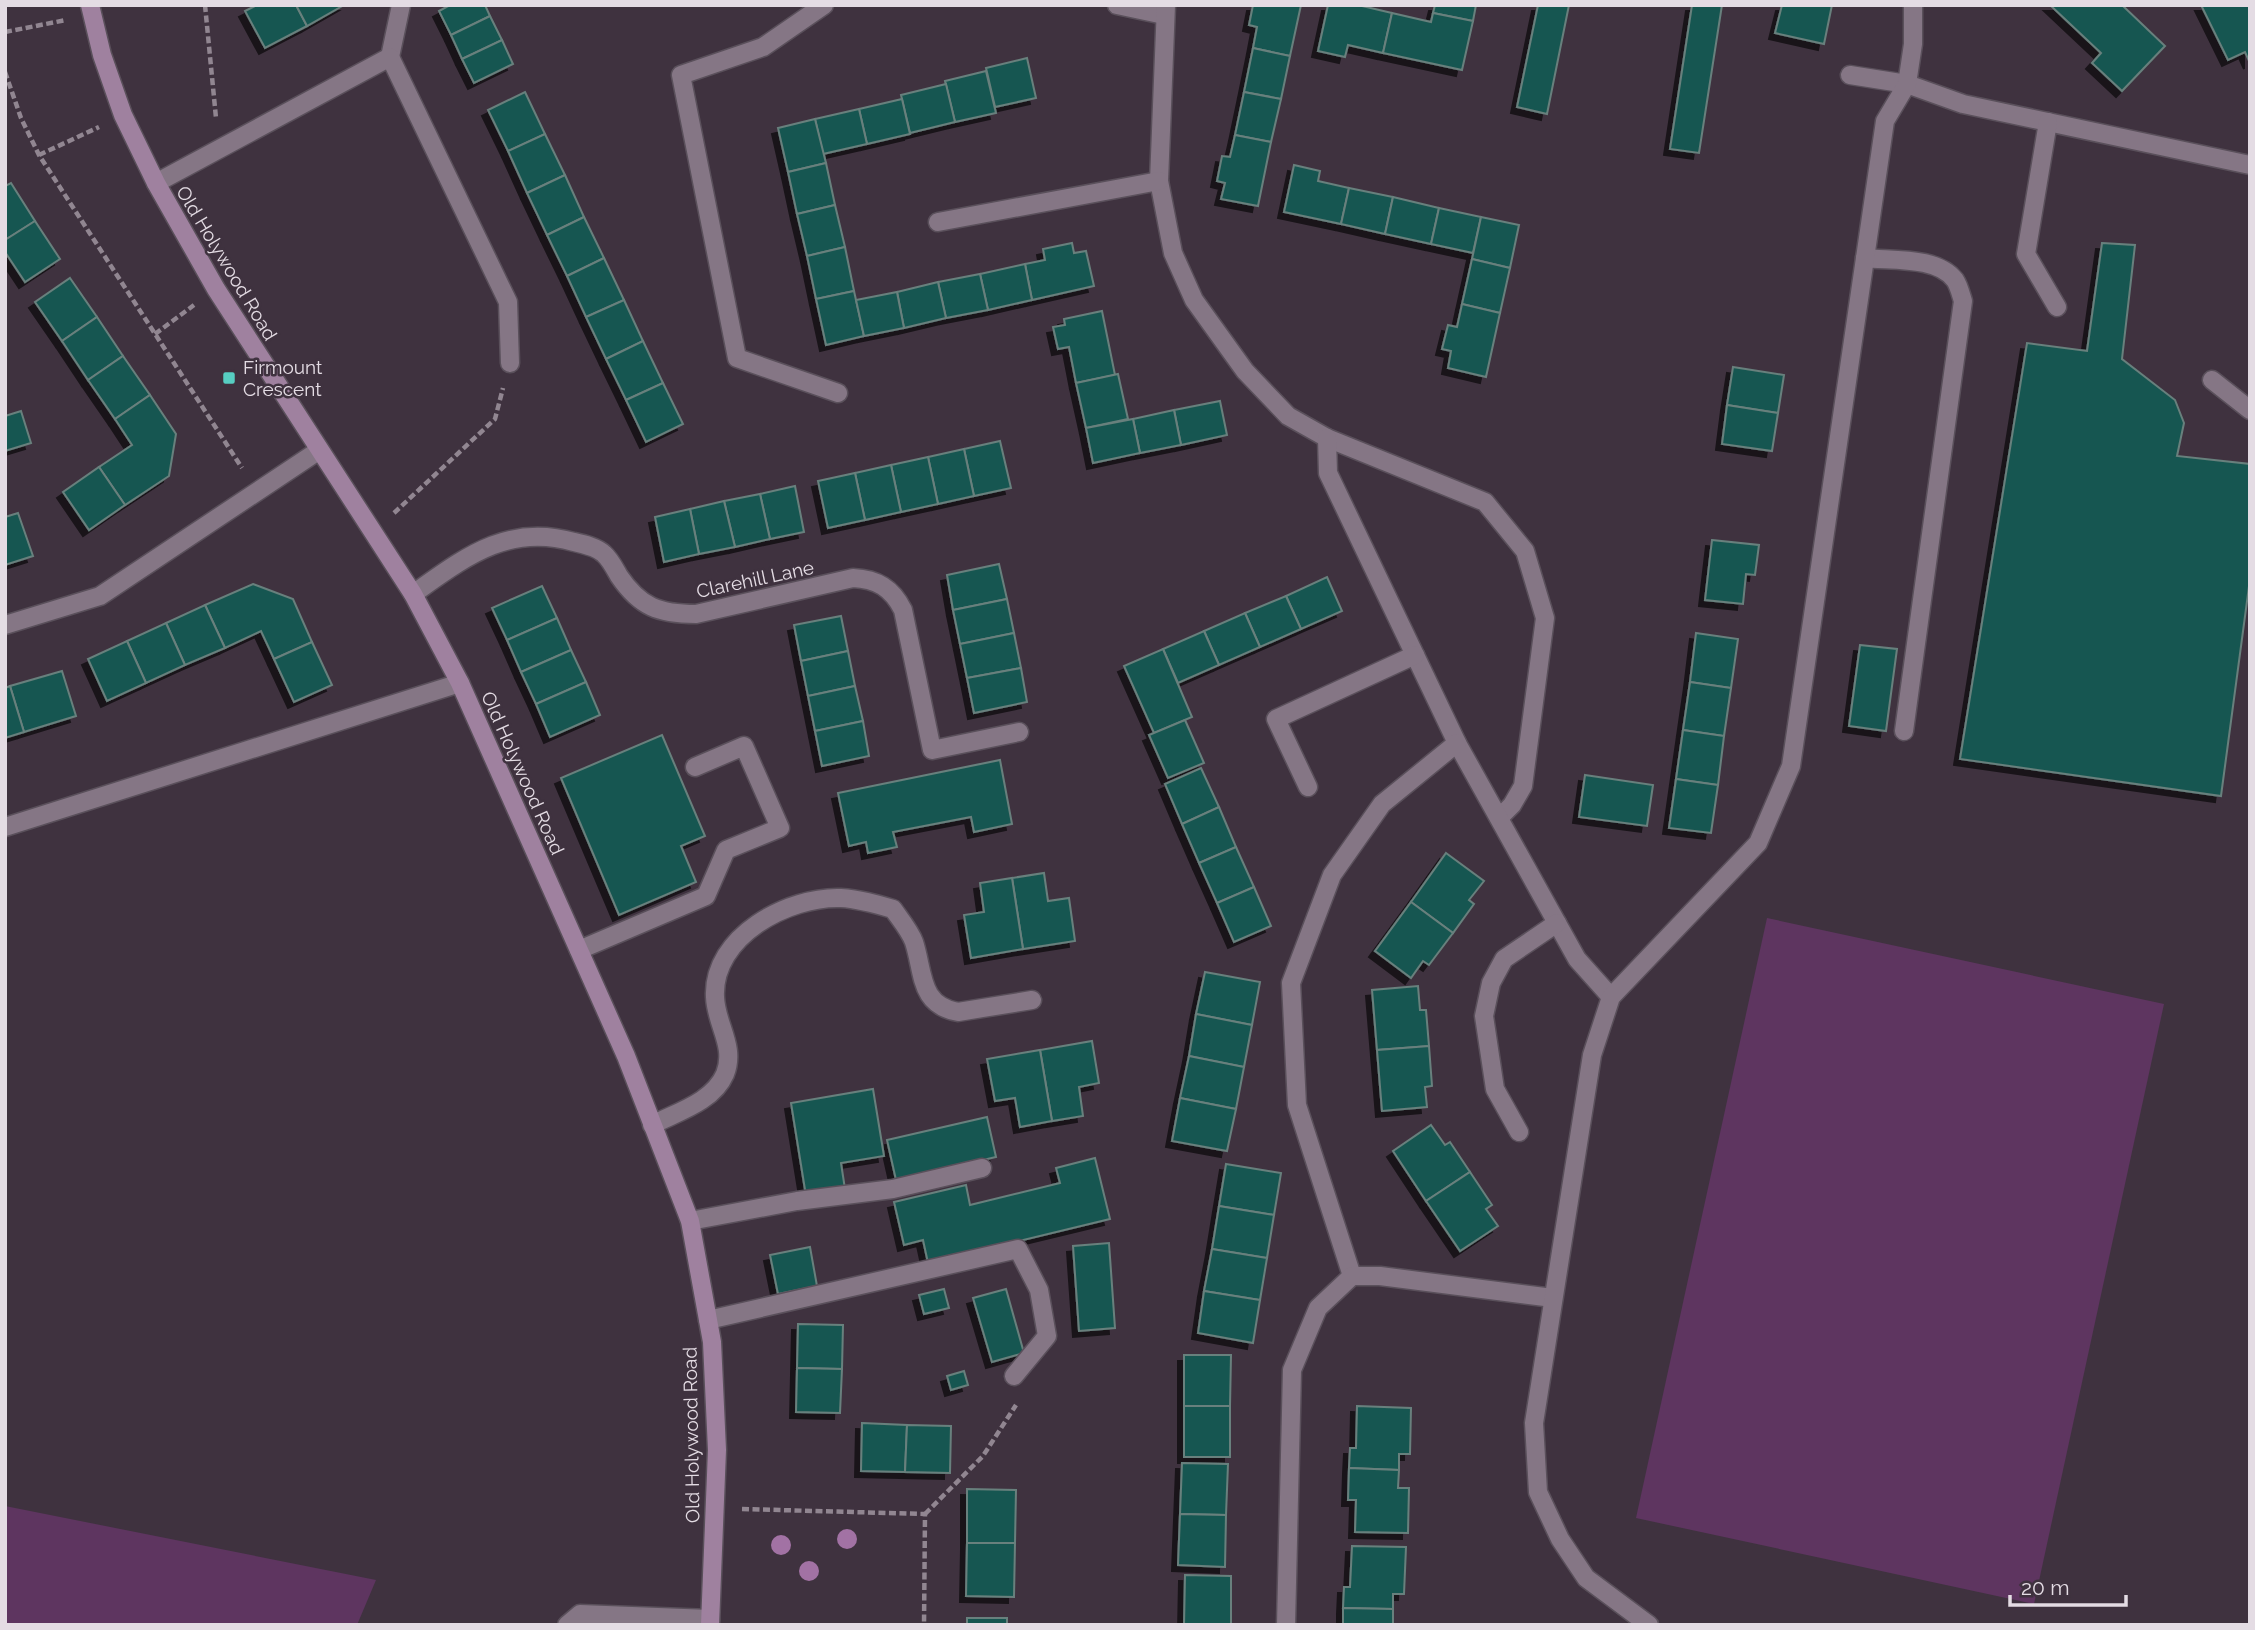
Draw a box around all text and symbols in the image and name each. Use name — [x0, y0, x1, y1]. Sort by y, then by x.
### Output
street label: Old Holywood Road — [172, 182, 282, 344]
place label: Firmount Crescent — [243, 356, 323, 400]
marker: Firmount Crescent — [221, 370, 237, 386]
street label: Clarehill Lane — [694, 556, 816, 602]
street label: Old Holywood Road — [477, 688, 569, 858]
street label: Old Holywood Road — [678, 1347, 704, 1523]
scale bar — [2010, 1564, 2126, 1608]
text: 20 m — [2021, 1575, 2069, 1600]

